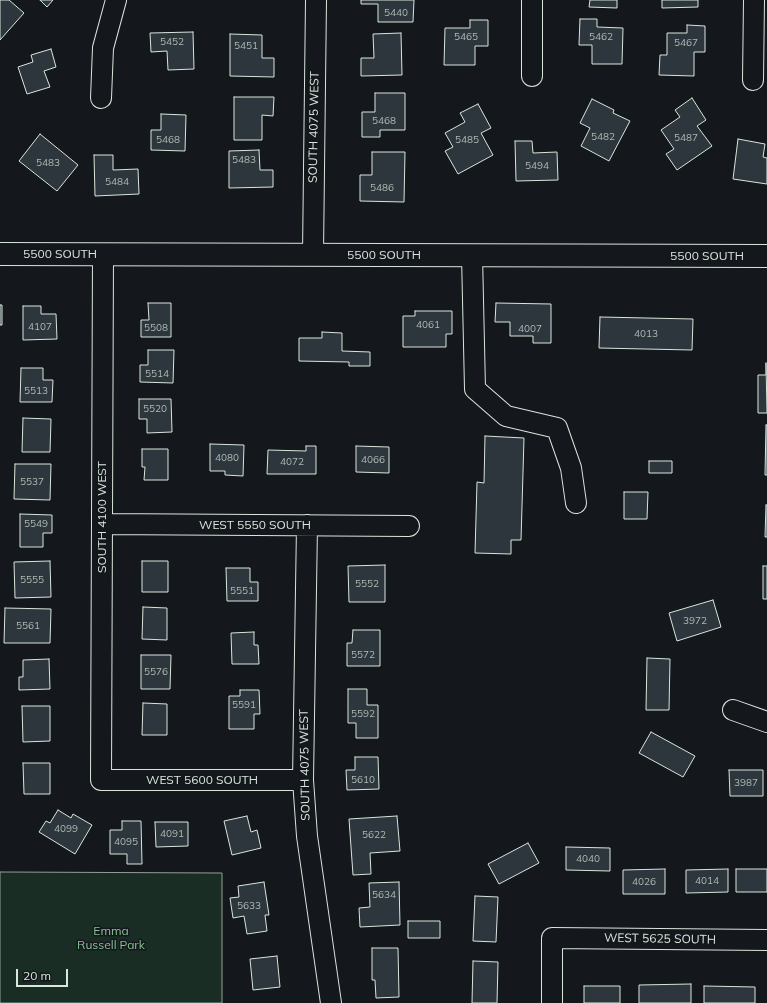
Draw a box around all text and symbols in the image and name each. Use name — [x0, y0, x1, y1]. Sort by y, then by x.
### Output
house number: 5440 — [384, 7, 408, 19]
house number: 5465 — [454, 31, 478, 43]
house number: 5462 — [589, 31, 613, 43]
house number: 5452 — [160, 36, 184, 48]
house number: 5467 — [674, 37, 698, 49]
house number: 5451 — [234, 40, 258, 52]
street label: SOUTH 4075 WEST — [306, 71, 322, 183]
house number: 5468 — [372, 115, 396, 127]
house number: 5482 — [591, 131, 615, 143]
house number: 5487 — [674, 132, 698, 144]
house number: 5468 — [156, 134, 180, 146]
house number: 5485 — [455, 134, 479, 146]
house number: 5483 — [232, 154, 256, 166]
house number: 5483 — [36, 157, 60, 169]
house number: 5494 — [525, 160, 549, 172]
house number: 5484 — [105, 176, 129, 188]
house number: 5486 — [370, 182, 394, 194]
street label: 5500 SOUTH — [23, 247, 97, 261]
street label: 5500 SOUTH — [347, 248, 421, 262]
street label: 5500 SOUTH — [670, 249, 744, 263]
house number: 4061 — [416, 319, 440, 331]
house number: 4107 — [28, 321, 52, 333]
house number: 5508 — [144, 322, 168, 334]
house number: 4007 — [518, 323, 542, 335]
house number: 4013 — [634, 328, 658, 340]
house number: 5514 — [145, 368, 169, 380]
house number: 5513 — [24, 385, 48, 397]
house number: 5520 — [143, 403, 167, 415]
house number: 4080 — [215, 452, 239, 464]
house number: 4066 — [361, 454, 385, 466]
house number: 4072 — [280, 456, 304, 468]
street label: SOUTH 4100 WEST — [95, 461, 109, 573]
house number: 5537 — [20, 476, 44, 488]
house number: 5549 — [24, 518, 48, 530]
street label: WEST 5550 SOUTH — [199, 518, 311, 532]
house number: 5555 — [20, 574, 44, 586]
house number: 5552 — [355, 578, 379, 590]
house number: 5551 — [230, 585, 254, 597]
house number: 3972 — [683, 615, 707, 627]
house number: 5561 — [16, 620, 40, 632]
house number: 5572 — [351, 649, 375, 661]
house number: 5576 — [144, 666, 168, 678]
house number: 5591 — [232, 699, 256, 711]
house number: 5592 — [351, 708, 375, 720]
street label: SOUTH 4075 WEST — [297, 709, 313, 821]
street label: WEST 5600 SOUTH — [146, 773, 258, 787]
house number: 5610 — [351, 774, 375, 786]
house number: 3987 — [734, 777, 758, 789]
house number: 4099 — [54, 823, 78, 835]
house number: 4091 — [160, 828, 184, 840]
house number: 5622 — [362, 829, 386, 841]
house number: 4095 — [114, 836, 138, 848]
house number: 4040 — [576, 853, 600, 865]
house number: 4014 — [695, 875, 719, 887]
house number: 4026 — [632, 876, 656, 888]
house number: 5634 — [372, 889, 396, 901]
house number: 5633 — [237, 900, 261, 912]
park label: Emma Russell Park — [77, 924, 145, 952]
street label: WEST 5625 SOUTH — [604, 931, 716, 947]
scale bar — [18, 961, 70, 987]
text: 20 m — [23, 968, 51, 983]

